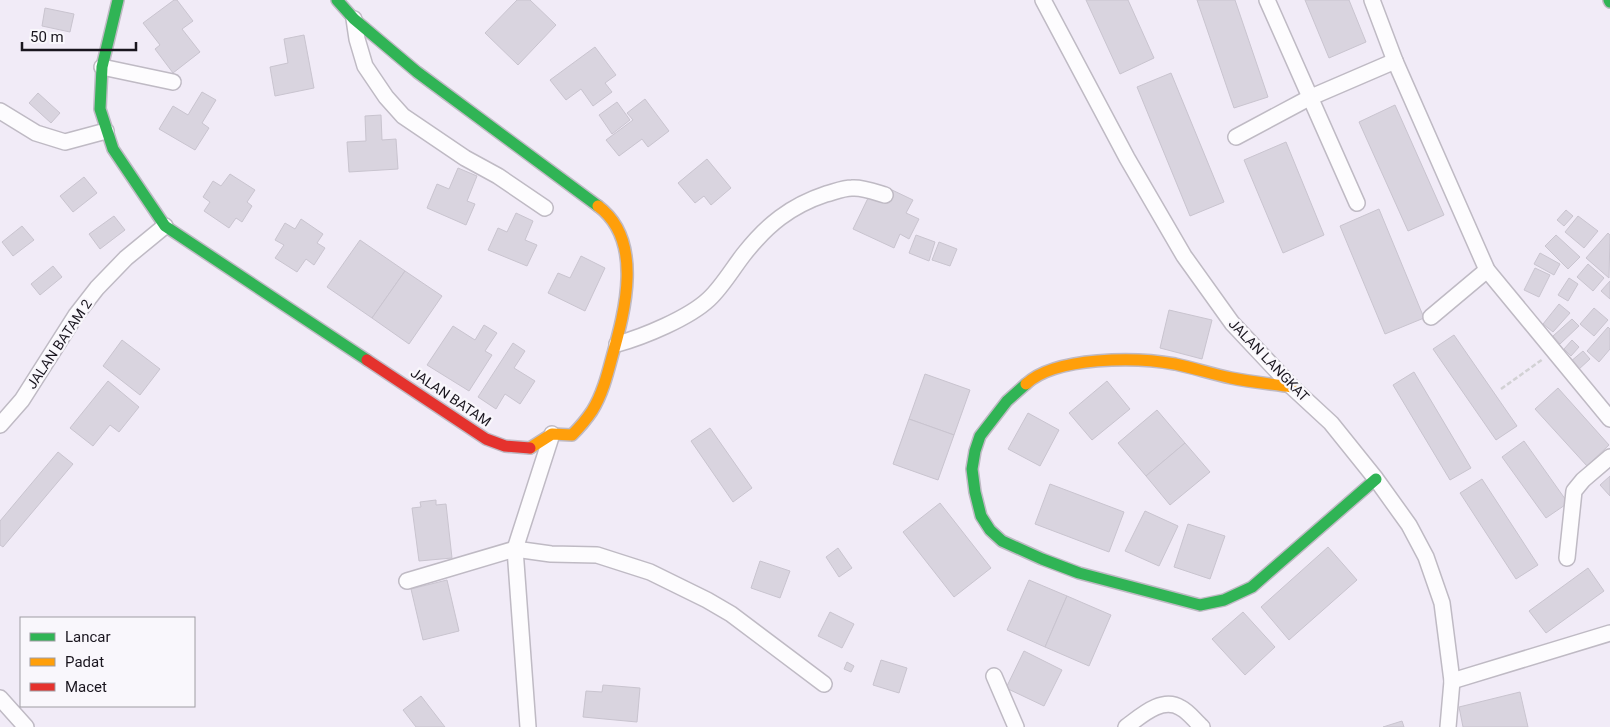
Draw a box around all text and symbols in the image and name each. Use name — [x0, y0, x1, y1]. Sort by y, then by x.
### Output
scale bar — [22, 20, 136, 52]
text: 50 m — [30, 28, 64, 46]
street label: JALAN BATAM 2 — [23, 296, 95, 392]
street label: JALAN LANGKAT — [1225, 315, 1313, 405]
street label: JALAN BATAM — [408, 364, 494, 430]
legend — [20, 617, 195, 707]
text: Lancar — [65, 628, 111, 646]
text: Padat — [65, 653, 104, 671]
text: Macet — [65, 678, 107, 696]

